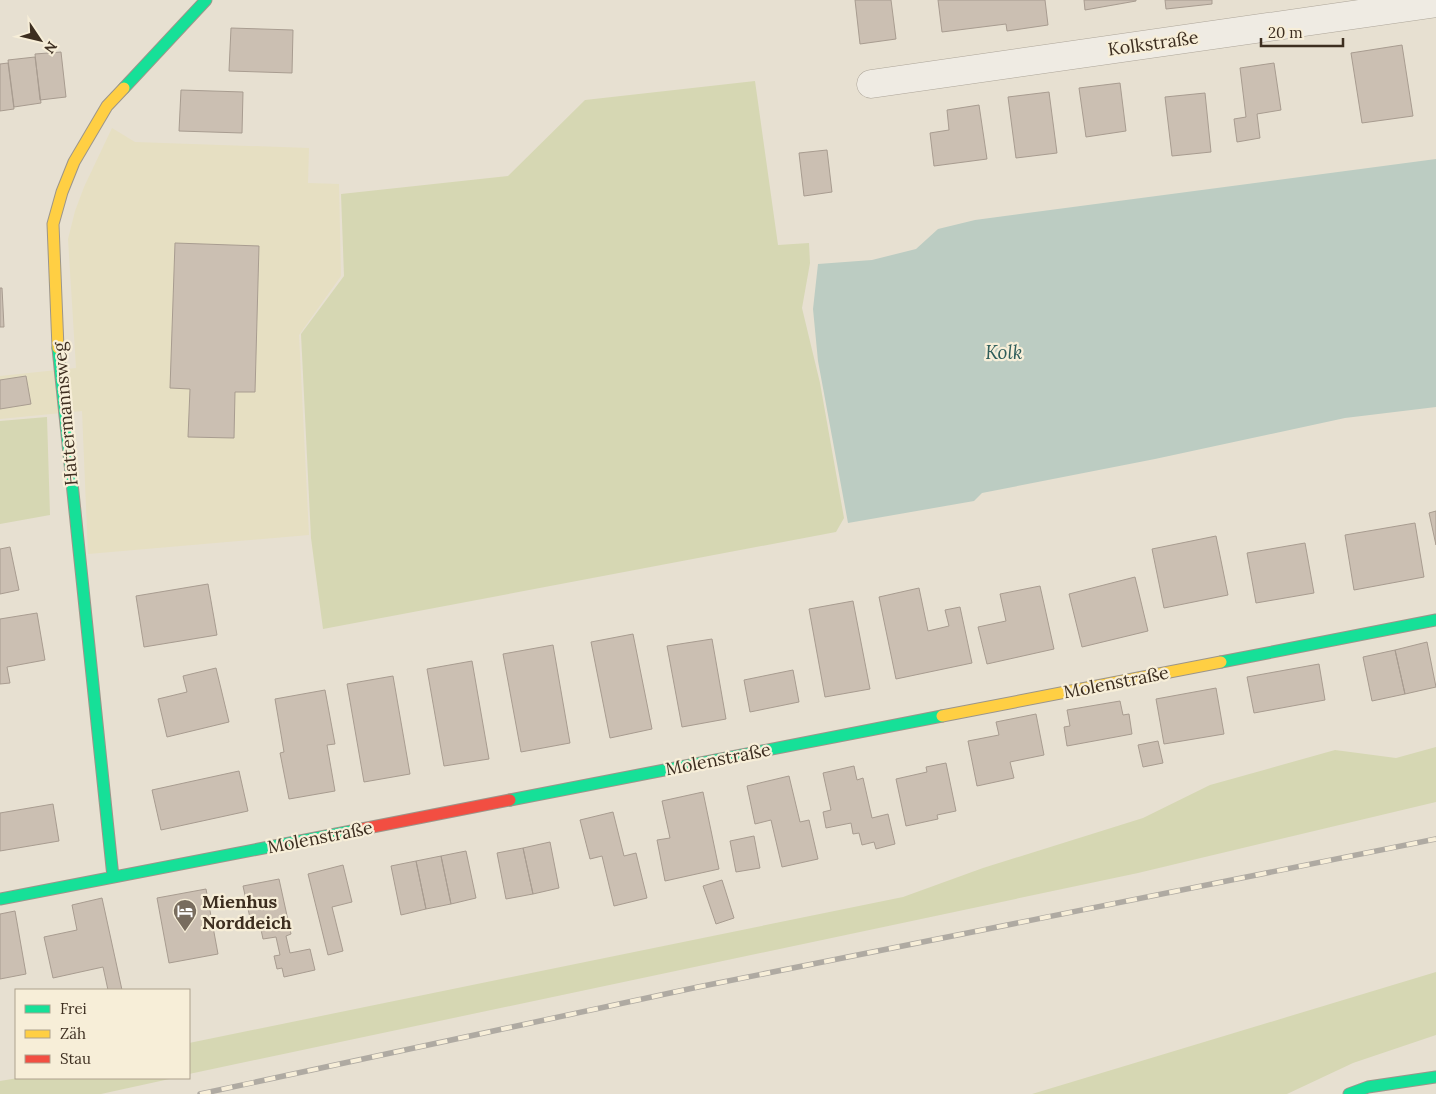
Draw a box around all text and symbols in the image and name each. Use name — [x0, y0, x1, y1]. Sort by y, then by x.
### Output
north arrow — [15, 15, 65, 65]
scale bar — [1261, 15, 1344, 47]
text: 20 m — [1268, 23, 1303, 42]
street label: Kolkstraße — [1106, 25, 1200, 61]
text: N — [40, 38, 61, 57]
street label: Hattermannsweg — [47, 340, 83, 487]
water label: Kolk — [985, 340, 1023, 364]
street label: Molenstraße — [1061, 660, 1171, 703]
street label: Molenstraße — [663, 737, 773, 780]
street label: Molenstraße — [265, 815, 375, 858]
place label: Mienhus Norddeich — [202, 890, 292, 934]
hotel icon: Mienhus Norddeich — [172, 898, 198, 932]
legend — [15, 989, 190, 1079]
text: Frei — [60, 999, 87, 1018]
text: Zäh — [60, 1024, 86, 1043]
text: Stau — [60, 1049, 91, 1068]

